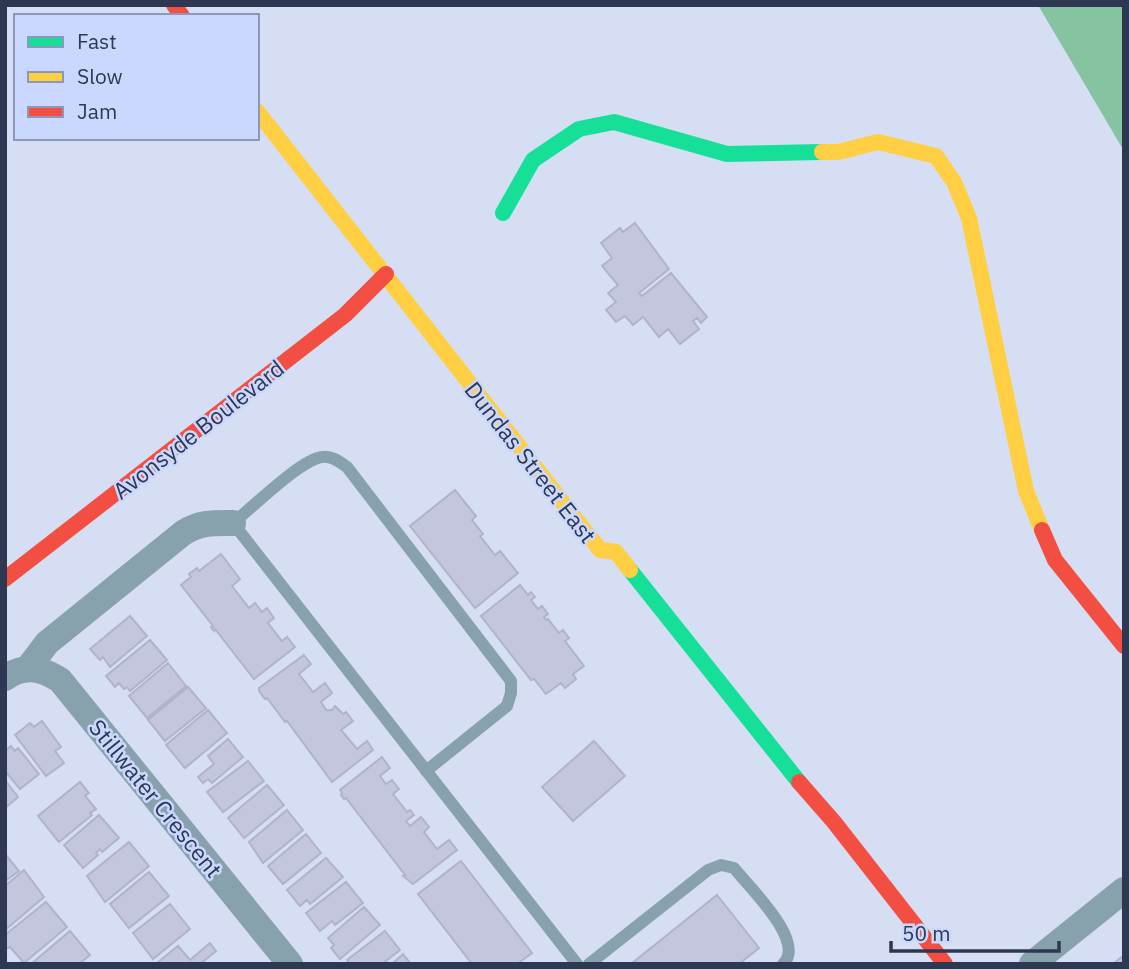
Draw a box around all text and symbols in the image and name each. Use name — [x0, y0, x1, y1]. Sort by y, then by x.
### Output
legend — [14, 14, 259, 140]
text: Fast — [77, 27, 117, 55]
text: Slow — [77, 62, 123, 90]
text: Jam — [77, 97, 117, 125]
street label: Avonsyde Boulevard — [106, 353, 290, 505]
street label: Dundas Street East — [458, 375, 604, 549]
street label: Stillwater Crescent — [83, 713, 229, 883]
scale bar — [891, 909, 1059, 953]
text: 50 m — [902, 919, 951, 947]

